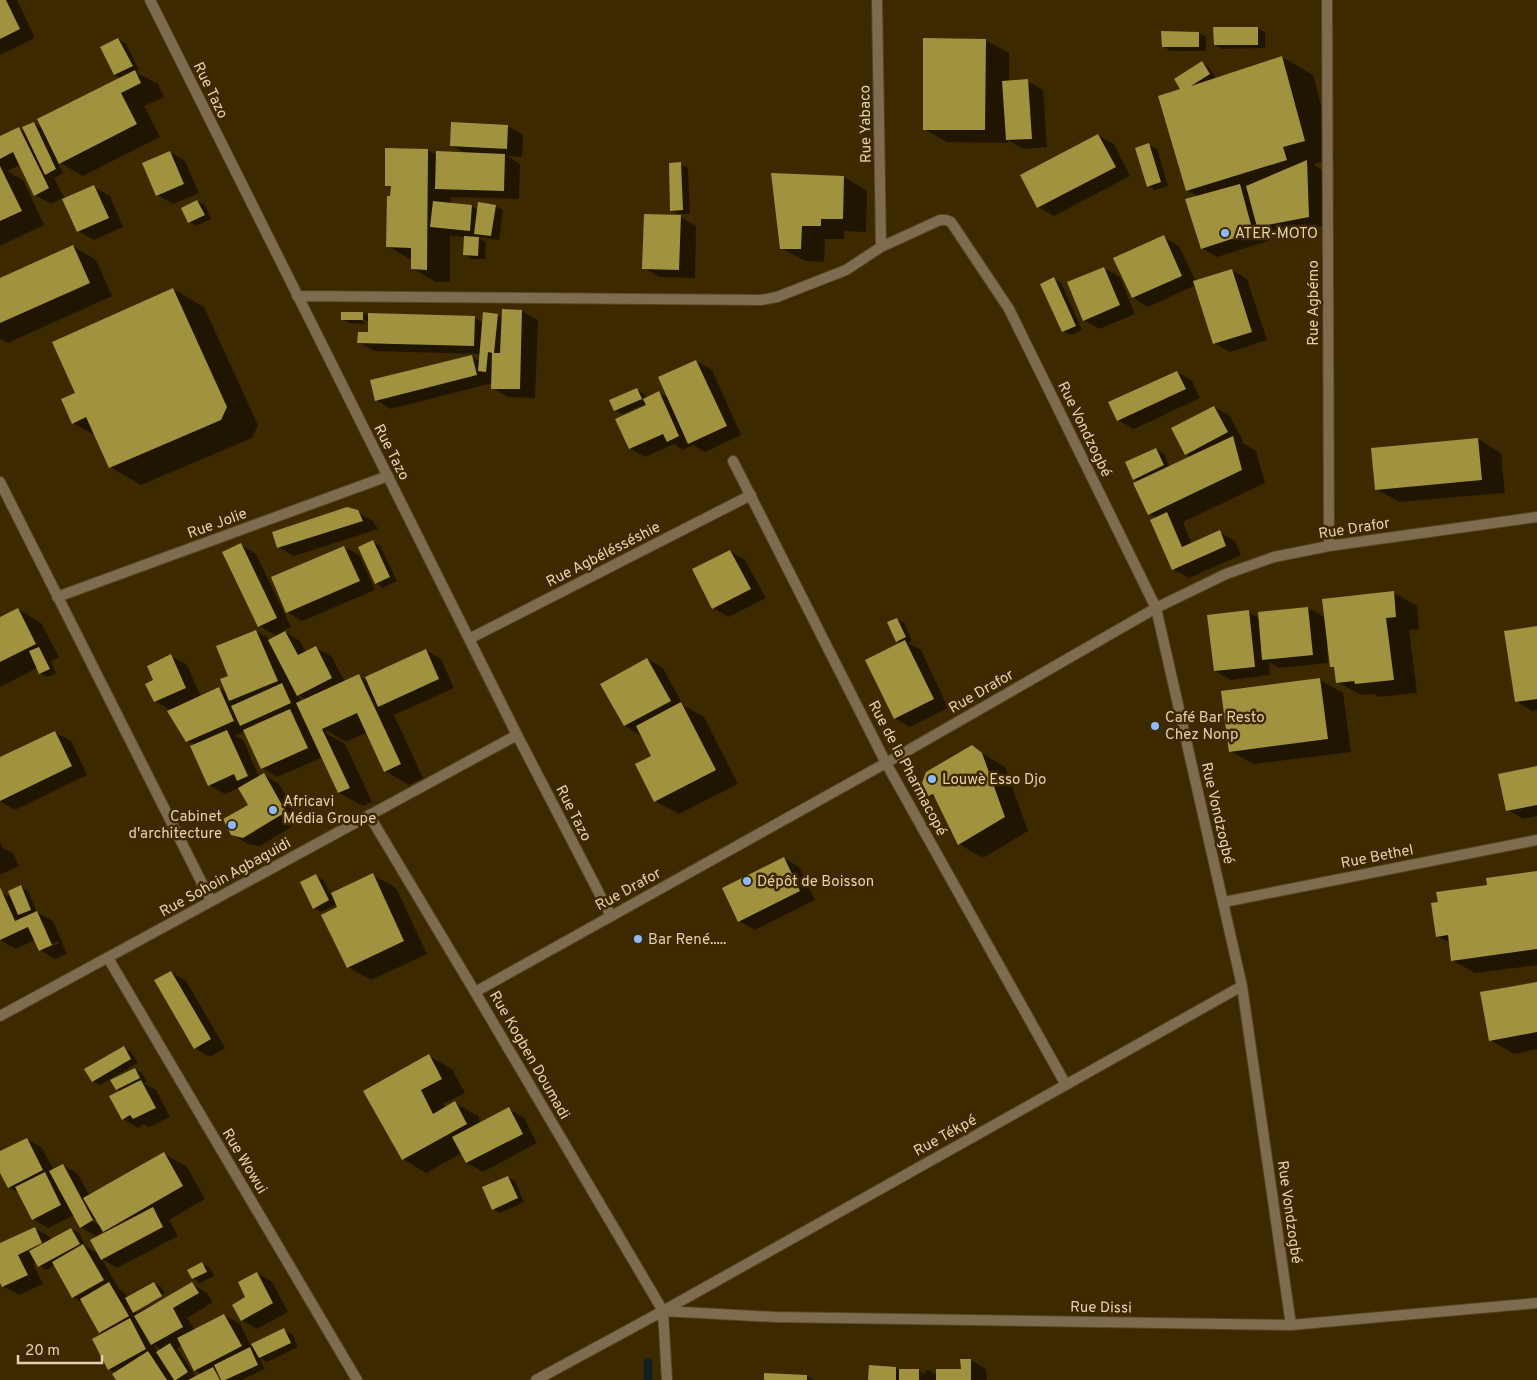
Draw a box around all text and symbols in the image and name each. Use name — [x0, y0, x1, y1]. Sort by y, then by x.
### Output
street label: Rue Tazo — [188, 59, 231, 122]
street label: Rue Yabaco — [856, 85, 877, 163]
place label: ATER-MOTO — [1235, 225, 1318, 244]
marker: ATER-MOTO — [1219, 227, 1231, 239]
street label: Rue Agbémo — [1305, 260, 1324, 346]
street label: Rue Vondzogbé — [1052, 379, 1115, 481]
street label: Rue Tazo — [368, 421, 413, 484]
street label: Rue Jolie — [185, 505, 250, 544]
street label: Rue Drafor — [1317, 514, 1392, 545]
street label: Rue Agbélésséshie — [543, 518, 664, 592]
street label: Rue Drafor — [946, 666, 1018, 719]
street label: Rue de la Pharmacopé — [863, 698, 950, 840]
place label: Café Bar Resto Chez Nonp — [1165, 709, 1265, 745]
marker: Café Bar Resto Chez Nonp — [1149, 720, 1161, 732]
street label: Rue Vondzogbé — [1196, 760, 1238, 866]
place label: Louwè Esso Djo — [942, 771, 1046, 790]
marker: Louwè Esso Djo — [926, 773, 938, 785]
street label: Rue Tazo — [550, 782, 595, 845]
place label: Africavi Média Groupe — [283, 793, 376, 829]
marker: Africavi Média Groupe — [267, 804, 279, 816]
place label: Cabinet d'architecture — [128, 808, 222, 844]
marker: Cabinet d'architecture — [226, 819, 238, 831]
street label: Rue Sohoin Agbaguidi — [157, 834, 295, 922]
street label: Rue Bethel — [1339, 841, 1415, 874]
street label: Rue Drafor — [593, 864, 665, 916]
place label: Dépôt de Boisson — [757, 873, 874, 892]
marker: Dépôt de Boisson — [741, 875, 753, 887]
place label: Bar René..... — [648, 931, 726, 950]
marker: Bar René..... — [632, 933, 644, 945]
street label: Rue Kogben Doumadi — [484, 988, 573, 1123]
street label: Rue Tékpé — [911, 1111, 981, 1161]
street label: Rue Wowui — [217, 1126, 271, 1198]
street label: Rue Vondzogbé — [1272, 1159, 1305, 1265]
street label: Rue Dissi — [1070, 1298, 1132, 1319]
scale bar — [18, 1332, 101, 1364]
text: 20 m — [25, 1342, 60, 1361]

